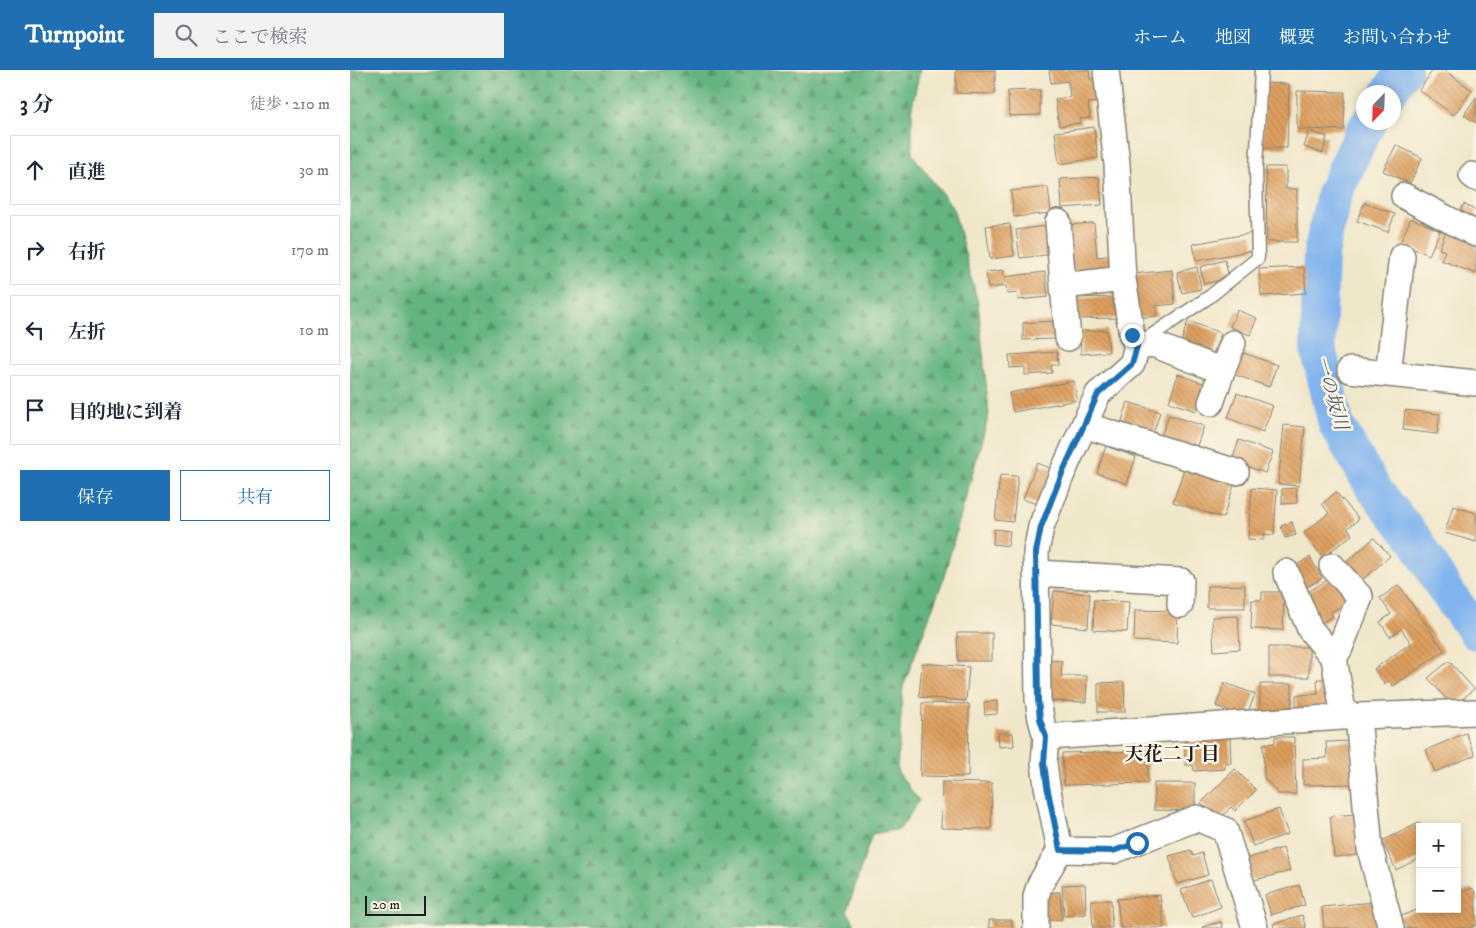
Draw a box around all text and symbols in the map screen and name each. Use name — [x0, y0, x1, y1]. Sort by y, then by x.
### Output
search box — [154, 13, 504, 58]
text: Turnpoint — [25, 20, 124, 50]
icon: search — [172, 21, 200, 49]
text: ここで検索 — [212, 26, 307, 49]
text: ホーム — [1133, 27, 1187, 49]
text: 地図 — [1215, 27, 1251, 49]
text: 概要 — [1279, 27, 1315, 49]
text: お問い合わせ — [1343, 27, 1451, 49]
north arrow — [1356, 85, 1401, 130]
text: 3 分 — [20, 92, 53, 118]
text: 徒歩 · 210 m — [250, 94, 330, 114]
icon: ahead — [21, 156, 49, 184]
text: 30 m — [299, 160, 329, 180]
text: 直進 — [68, 161, 106, 184]
icon: right — [21, 236, 49, 264]
text: 170 m — [291, 240, 329, 260]
text: 右折 — [68, 241, 106, 264]
icon: left — [21, 316, 49, 344]
text: 10 m — [299, 320, 329, 340]
text: 左折 — [68, 321, 106, 344]
route end — [1121, 324, 1144, 347]
water label: 一の坂川 — [1309, 353, 1353, 435]
icon: arrive — [21, 396, 49, 424]
text: 目的地に到着 — [68, 401, 182, 424]
button: 保存 — [20, 470, 170, 521]
button: 共有 — [180, 470, 330, 521]
district label: 天花二丁目 — [1124, 743, 1220, 766]
map controls — [1416, 823, 1461, 913]
button: + — [1416, 823, 1461, 868]
route start — [1126, 832, 1149, 855]
button: − — [1416, 868, 1461, 913]
scale bar — [365, 893, 426, 916]
text: 20 m — [372, 896, 400, 914]

